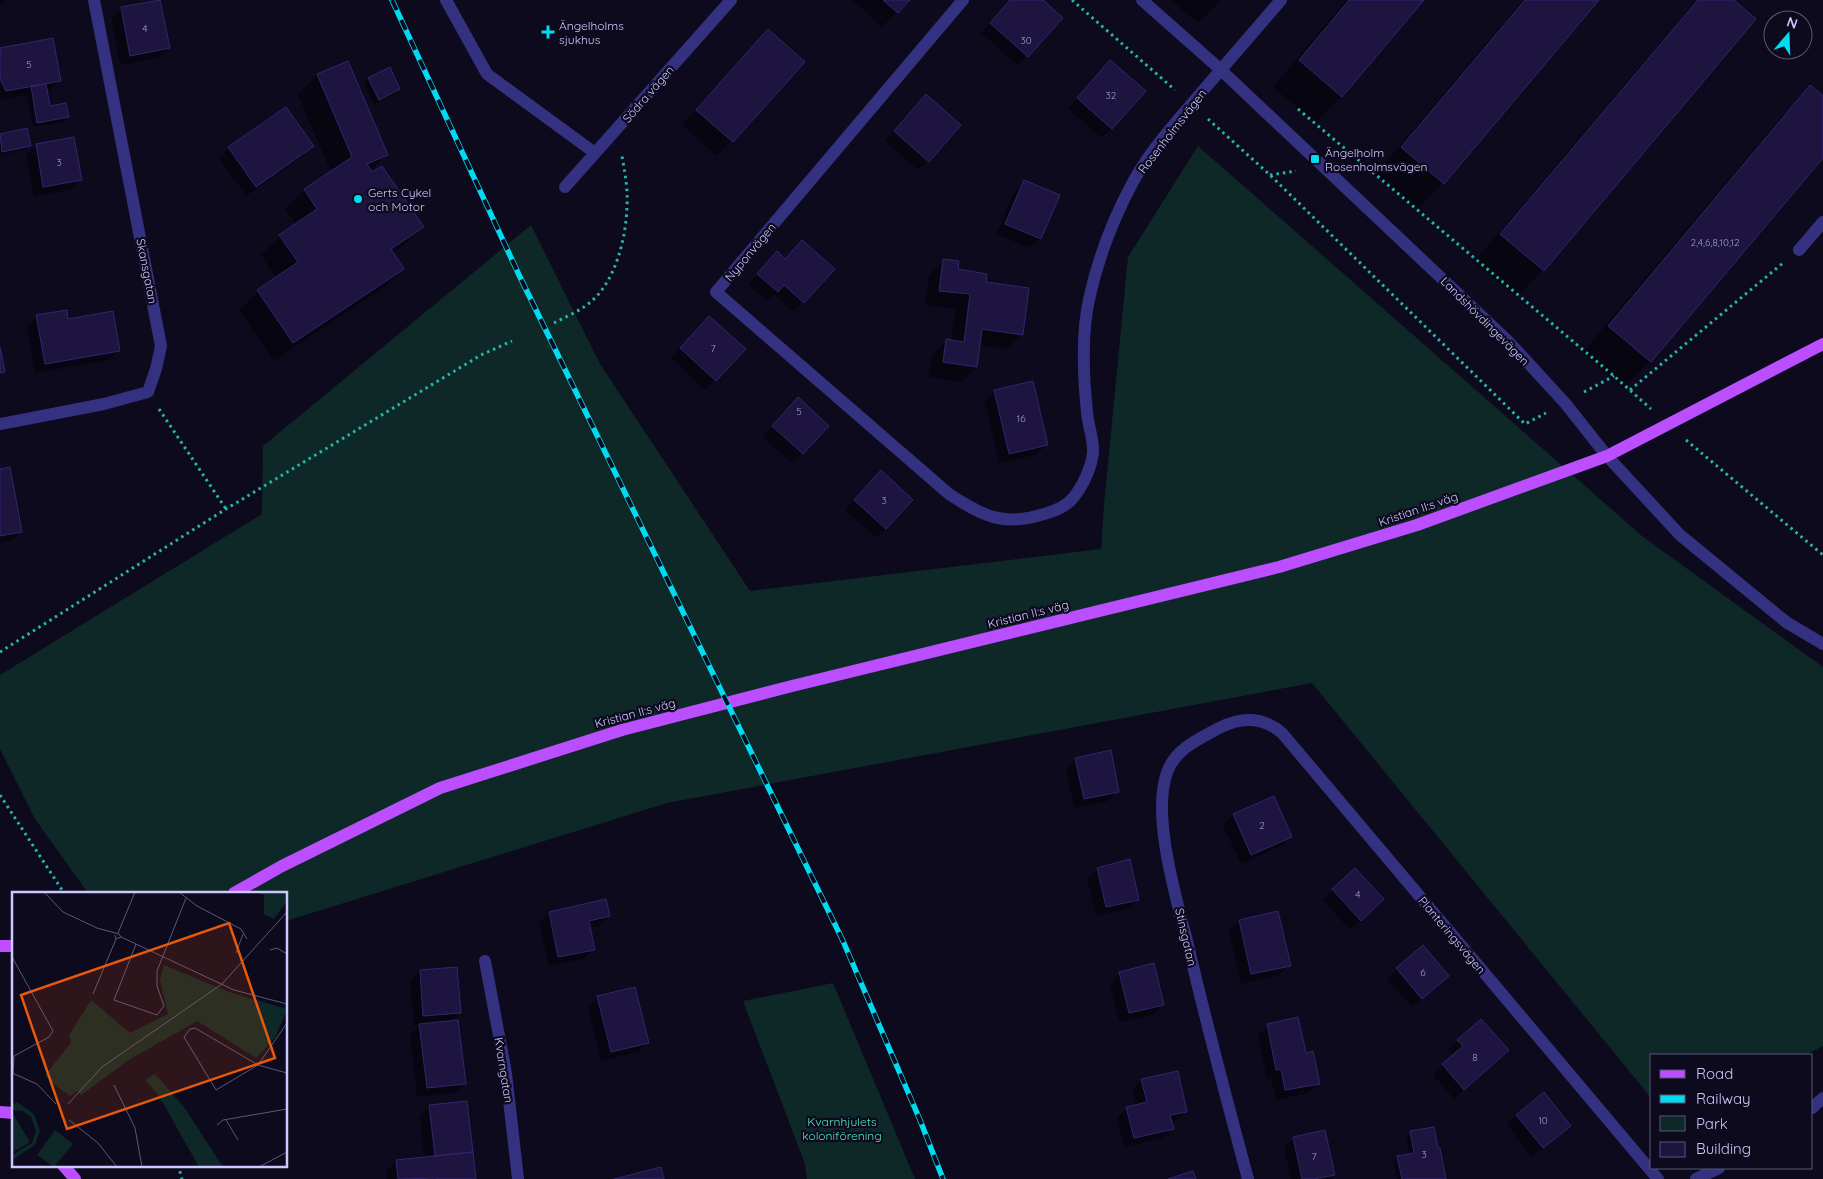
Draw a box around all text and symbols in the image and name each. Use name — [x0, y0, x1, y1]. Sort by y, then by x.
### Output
north arrow — [1763, 10, 1813, 60]
text: N — [1784, 13, 1800, 33]
place label: Ängelholms sjukhus — [559, 18, 624, 47]
house number: 4 — [142, 22, 148, 35]
marker: Ängelholms sjukhus — [541, 25, 555, 39]
house number: 30 — [1020, 34, 1032, 47]
house number: 5 — [26, 58, 32, 71]
street label: Södra vägen — [619, 62, 677, 126]
street label: Rosenholmsvägen — [1135, 86, 1209, 176]
house number: 32 — [1106, 89, 1117, 102]
place label: Ängelholm Rosenholmsvägen — [1325, 145, 1428, 174]
marker: Ängelholm Rosenholmsvägen — [1309, 153, 1321, 165]
house number: 3 — [56, 156, 62, 169]
place label: Gerts Cykel och Motor — [368, 185, 431, 214]
marker: Gerts Cykel och Motor — [352, 193, 364, 205]
street label: Nyponvägen — [721, 220, 779, 284]
house number: 2,4,6,8,10,12 — [1690, 236, 1740, 249]
street label: Skansgatan — [133, 237, 161, 305]
street label: Landshövdingevägen — [1438, 274, 1532, 368]
house number: 7 — [710, 342, 716, 355]
house number: 5 — [796, 405, 802, 418]
house number: 16 — [1016, 412, 1026, 425]
street label: Kristian II:s väg — [1376, 488, 1460, 530]
house number: 3 — [881, 494, 887, 507]
street label: Kristian II:s väg — [986, 597, 1070, 631]
street label: Kristian II:s väg — [593, 695, 677, 731]
house number: 2 — [1259, 819, 1265, 832]
house number: 4 — [1355, 888, 1361, 901]
inset map — [12, 892, 288, 1166]
street label: Planteringsvägen — [1415, 893, 1489, 977]
street label: Stinsgatan — [1172, 907, 1200, 967]
house number: 6 — [1420, 966, 1426, 979]
street label: Kvarngatan — [491, 1036, 517, 1104]
house number: 8 — [1472, 1051, 1478, 1064]
legend — [1650, 1054, 1813, 1169]
text: Road — [1696, 1064, 1733, 1083]
text: Railway — [1696, 1089, 1751, 1108]
park label: Kvarnhjulets koloniförening — [802, 1114, 882, 1143]
house number: 10 — [1538, 1114, 1548, 1127]
text: Park — [1696, 1114, 1728, 1133]
text: Building — [1696, 1139, 1751, 1158]
house number: 3 — [1421, 1148, 1427, 1161]
house number: 7 — [1311, 1150, 1317, 1163]

